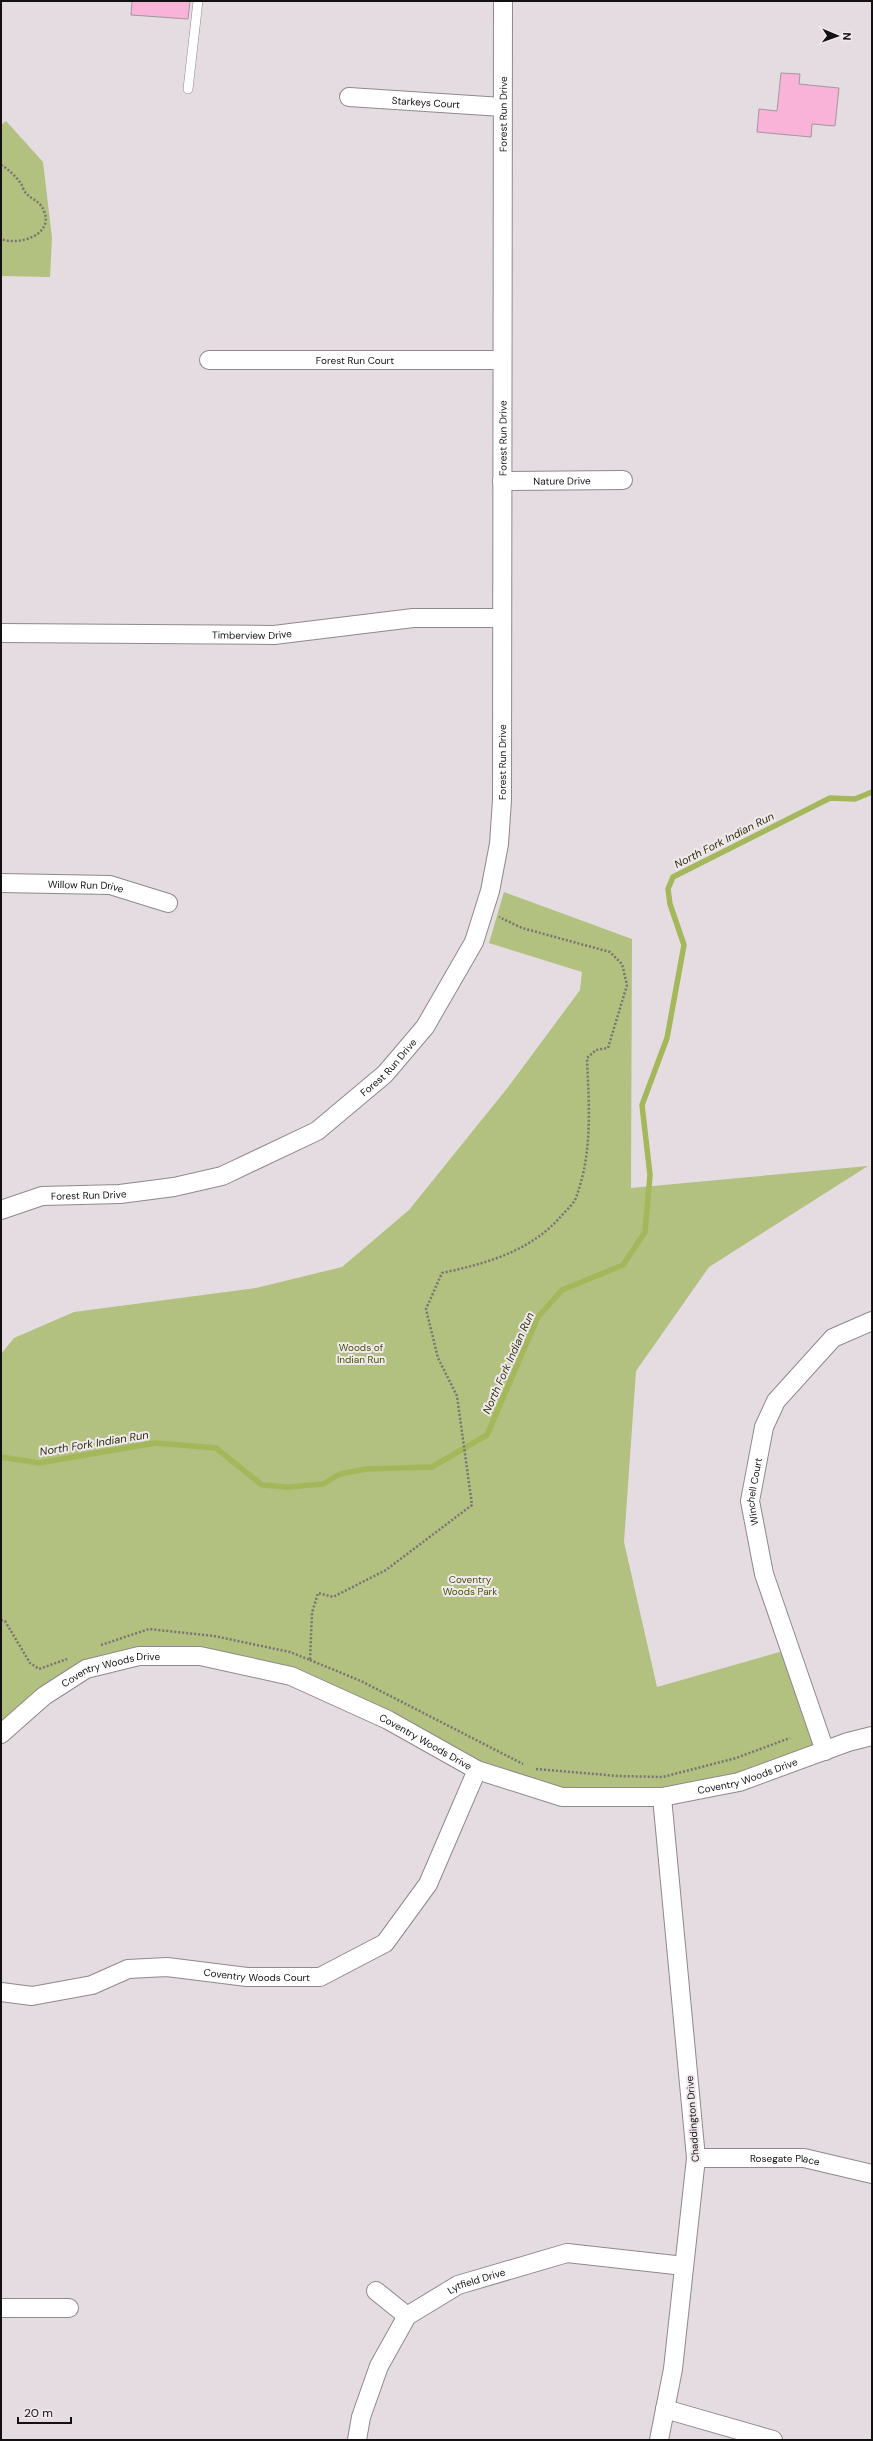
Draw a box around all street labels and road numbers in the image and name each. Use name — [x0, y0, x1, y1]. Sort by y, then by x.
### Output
street label: Forest Run Drive — [497, 76, 510, 152]
street label: Starkeys Court — [391, 94, 460, 111]
street label: Forest Run Court — [316, 354, 394, 367]
street label: Forest Run Drive — [496, 400, 510, 476]
street label: Nature Drive — [533, 474, 591, 488]
street label: Timberview Drive — [212, 627, 293, 642]
street label: Forest Run Drive — [496, 724, 509, 800]
street label: Willow Run Drive — [48, 878, 126, 896]
street label: Forest Run Drive — [358, 1036, 420, 1099]
street label: Forest Run Drive — [51, 1187, 128, 1203]
street label: Winchell Court — [744, 1457, 765, 1527]
street label: Coventry Woods Drive — [59, 1650, 160, 1690]
street label: Coventry Woods Drive — [377, 1711, 474, 1773]
street label: Coventry Woods Drive — [696, 1755, 800, 1797]
street label: Coventry Woods Court — [203, 1966, 310, 1984]
street label: Chaddington Drive — [683, 2075, 702, 2163]
street label: Rosegate Place — [750, 2152, 821, 2169]
street label: Lytfield Drive — [445, 2265, 507, 2297]

